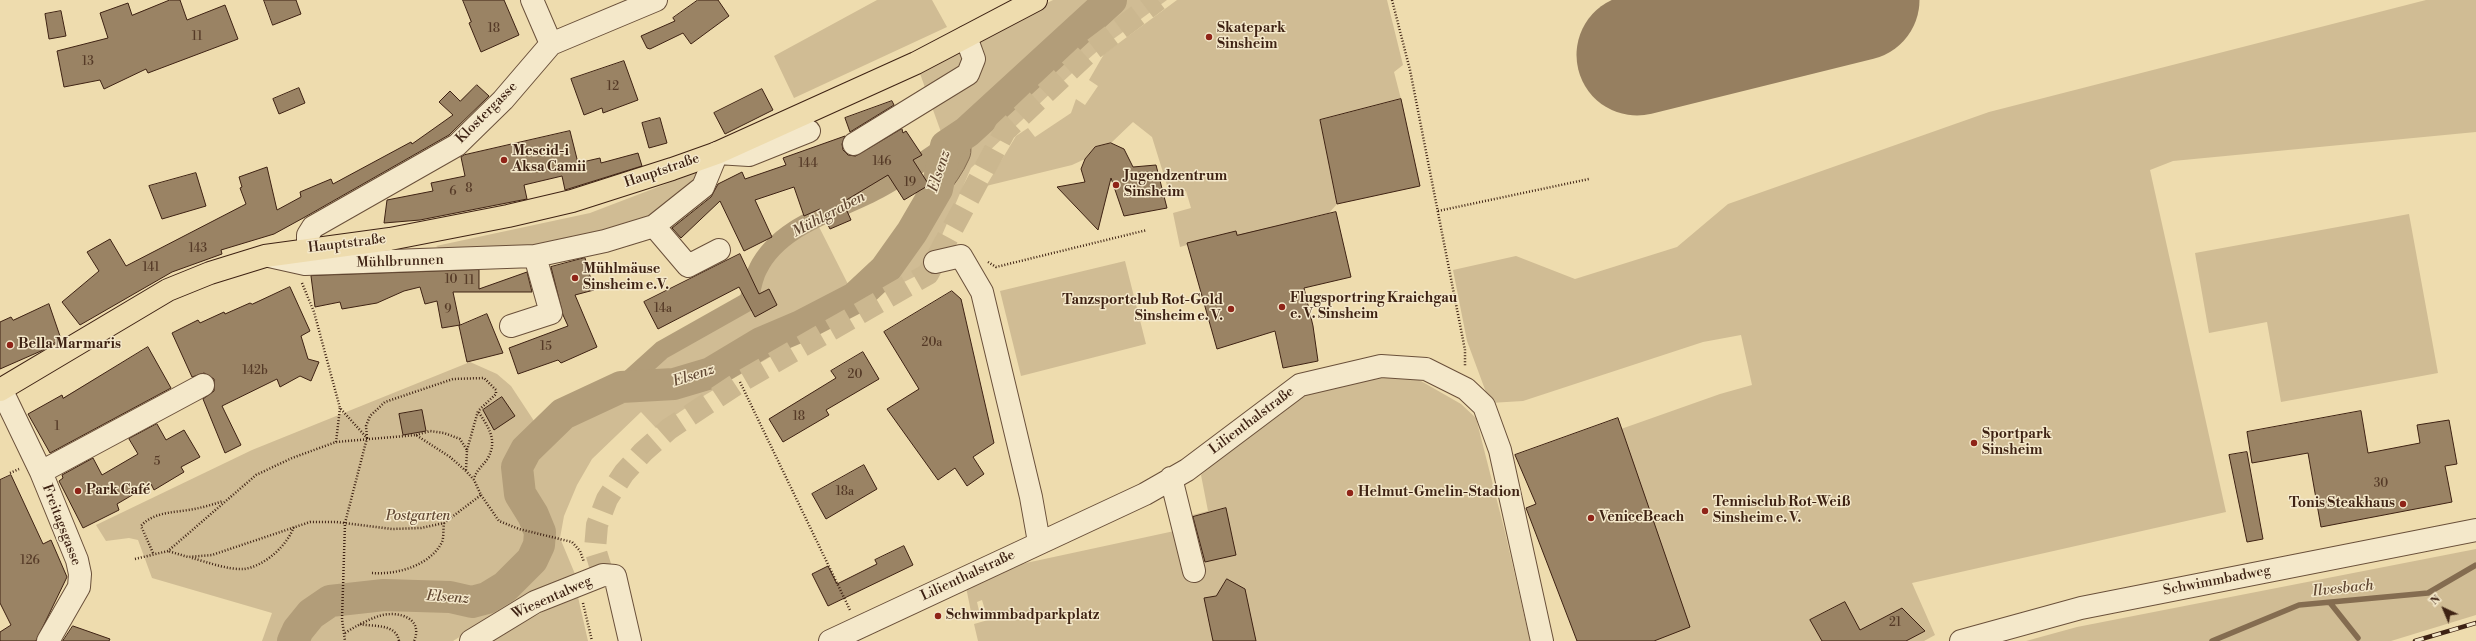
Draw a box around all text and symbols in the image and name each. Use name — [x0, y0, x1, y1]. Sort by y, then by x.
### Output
place label: Skatepark Sinsheim — [1217, 21, 1286, 54]
house number: 18 — [488, 22, 500, 36]
house number: 11 — [192, 30, 202, 44]
marker: Skatepark Sinsheim — [1204, 32, 1214, 42]
house number: 13 — [82, 55, 94, 69]
street label: Klostergasse — [453, 79, 521, 147]
house number: 12 — [607, 80, 619, 94]
place label: Mescid-i Aksa Camii — [512, 144, 586, 176]
water label: Elsenz — [925, 148, 955, 194]
street label: Hauptstraße — [622, 150, 702, 192]
marker: Mescid-i Aksa Camii — [499, 155, 509, 165]
house number: 146 — [872, 155, 892, 169]
house number: 144 — [798, 157, 818, 171]
place label: Jugendzentrum Sinsheim — [1124, 169, 1227, 202]
house number: 19 — [904, 176, 916, 190]
marker: Jugendzentrum Sinsheim — [1111, 180, 1121, 190]
house number: 8 — [465, 182, 473, 196]
house number: 6 — [449, 185, 457, 199]
water label: Mühlgraben — [789, 188, 869, 242]
street label: Hauptstraße — [307, 231, 387, 257]
house number: 143 — [189, 242, 207, 256]
street label: Mühlbrunnen — [356, 252, 444, 272]
house number: 141 — [142, 261, 160, 275]
place label: Mühlmäuse Sinsheim e.V. — [583, 262, 669, 294]
house number: 10 — [445, 273, 457, 287]
marker: Mühlmäuse Sinsheim e.V. — [570, 273, 580, 283]
house number: 11 — [464, 274, 474, 288]
place label: Flugsportring Kraichgau e. V. Sinsheim — [1290, 291, 1457, 324]
place label: Tanzsportclub Rot-Gold Sinsheim e. V. — [1062, 293, 1223, 326]
house number: 14a — [654, 302, 672, 316]
marker: Flugsportring Kraichgau e. V. Sinsheim — [1277, 302, 1287, 312]
house number: 9 — [444, 303, 452, 317]
marker: Tanzsportclub Rot-Gold Sinsheim e. V. — [1226, 304, 1236, 314]
house number: 20a — [922, 336, 942, 350]
place label: Bella Marmaris — [18, 337, 121, 353]
marker: Bella Marmaris — [5, 340, 15, 350]
house number: 15 — [540, 340, 552, 354]
water label: Elsenz — [671, 361, 717, 391]
house number: 142b — [242, 364, 268, 378]
house number: 20 — [848, 368, 862, 382]
street label: Lilienthalstraße — [1206, 384, 1298, 458]
house number: 18 — [793, 410, 805, 424]
house number: 1 — [54, 420, 60, 434]
place label: Sportpark Sinsheim — [1982, 427, 2051, 460]
marker: Sportpark Sinsheim — [1969, 438, 1979, 448]
house number: 5 — [154, 455, 160, 469]
house number: 30 — [2374, 477, 2388, 491]
street label: Freitagsgasse — [38, 482, 84, 568]
place label: Park Café — [86, 483, 150, 499]
house number: 18a — [836, 485, 854, 499]
place label: Helmut-Gmelin-Stadion — [1358, 485, 1520, 501]
marker: Park Café — [73, 486, 83, 496]
marker: Helmut-Gmelin-Stadion — [1345, 488, 1355, 498]
place label: Tennisclub Rot-Weiß Sinsheim e. V. — [1713, 495, 1851, 528]
place label: Tonis Steakhaus — [2289, 496, 2395, 512]
marker: Tonis Steakhaus — [2398, 499, 2408, 509]
marker: Tennisclub Rot-Weiß Sinsheim e. V. — [1700, 506, 1710, 516]
park label: Postgarten — [386, 509, 450, 525]
place label: VeniceBeach — [1599, 510, 1684, 526]
marker: VeniceBeach — [1586, 513, 1596, 523]
street label: Lilienthalstraße — [918, 547, 1018, 605]
house number: 126 — [20, 554, 40, 568]
street label: Schwimmbadweg — [2162, 562, 2272, 600]
street label: Wiesentalweg — [509, 573, 595, 623]
water label: Ilvesbach — [2312, 577, 2374, 601]
water label: Elsenz — [426, 588, 470, 608]
north arrow — [2424, 589, 2464, 629]
text: N — [2428, 592, 2444, 608]
place label: Schwimmbadparkplatz — [946, 608, 1099, 624]
marker: Schwimmbadparkplatz — [933, 611, 943, 621]
house number: 21 — [1889, 616, 1901, 630]

